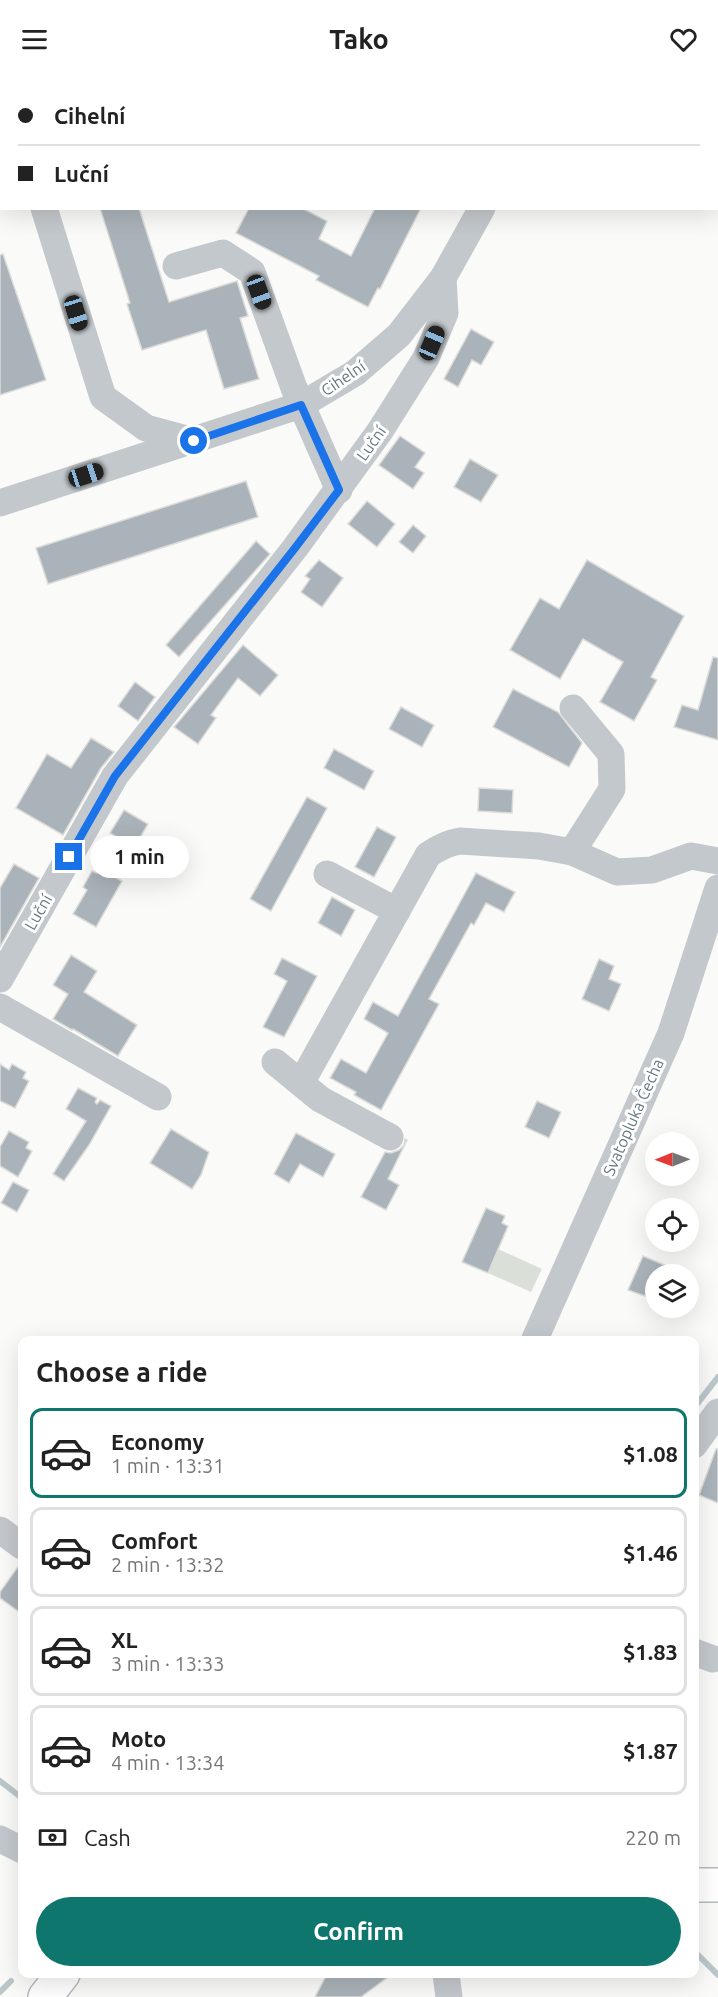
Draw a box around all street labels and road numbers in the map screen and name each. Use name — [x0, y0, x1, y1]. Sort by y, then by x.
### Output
street label: Cihelní — [318, 356, 369, 399]
street label: Luční — [353, 421, 390, 464]
street label: Luční — [21, 890, 56, 933]
street label: Svatopluka Čecha — [598, 1055, 667, 1178]

